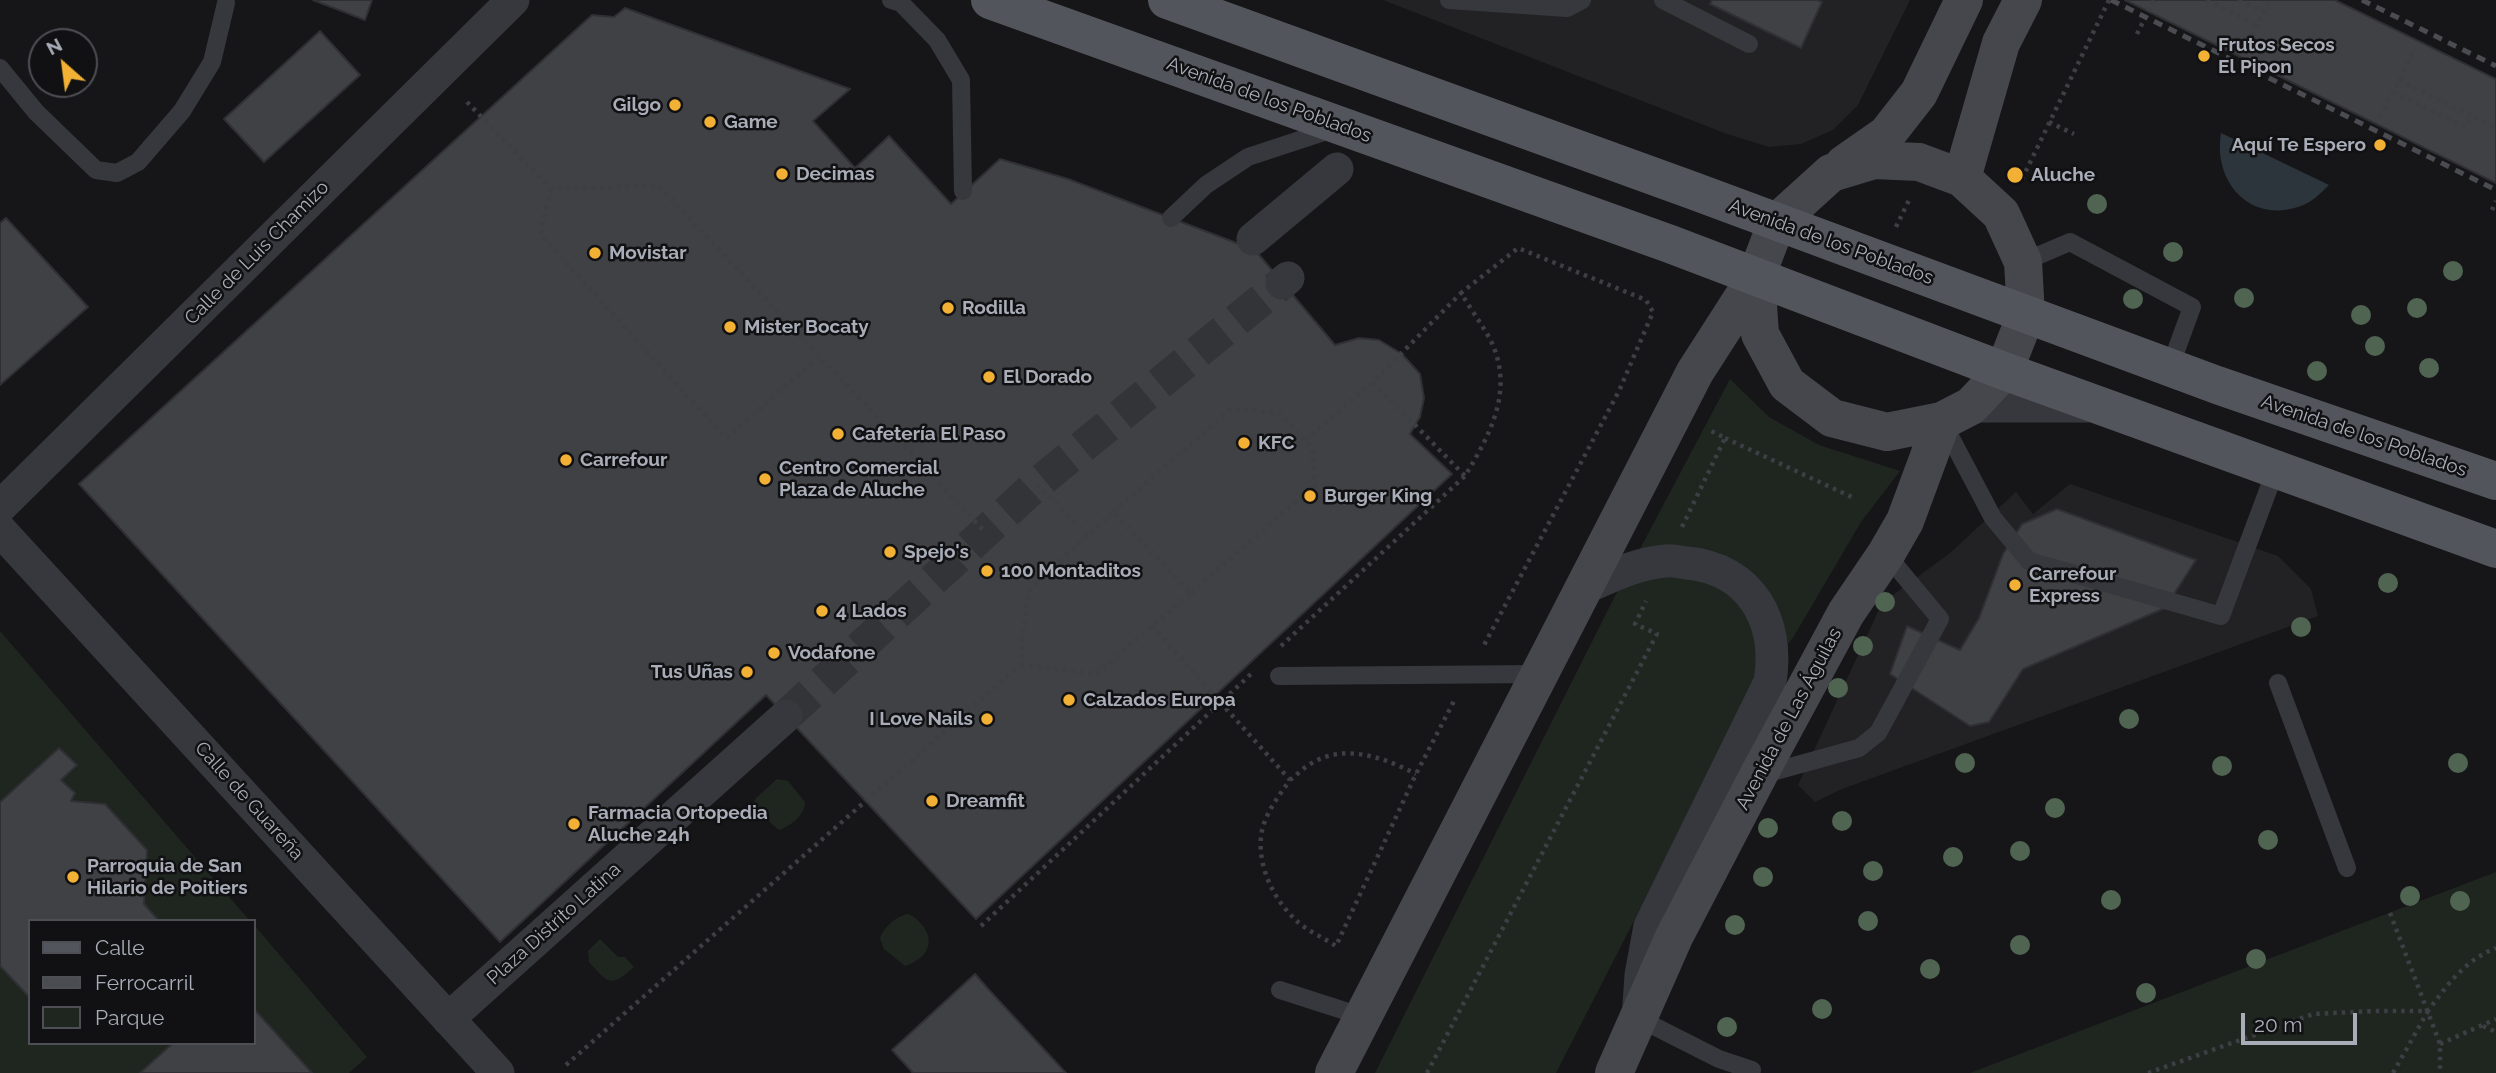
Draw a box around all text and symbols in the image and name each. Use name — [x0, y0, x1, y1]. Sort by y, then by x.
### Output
north arrow — [28, 28, 98, 98]
text: N — [43, 33, 66, 59]
place label: Frutos Secos El Pipon — [2218, 34, 2335, 78]
marker: Frutos Secos El Pipon — [2196, 48, 2212, 64]
street label: Avenida de los Poblados — [1164, 52, 1374, 148]
place label: Gilgo — [613, 94, 661, 116]
marker: Gilgo — [667, 97, 683, 113]
place label: Game — [724, 111, 778, 133]
marker: Game — [702, 114, 718, 130]
place label: Aquí Te Espero — [2232, 134, 2366, 156]
marker: Aquí Te Espero — [2372, 137, 2388, 153]
place label: Decimas — [796, 163, 875, 185]
place label: Aluche — [2031, 164, 2095, 186]
marker: Aluche — [2005, 165, 2025, 185]
marker: Decimas — [774, 166, 790, 182]
street label: Calle de Luis Chamizo — [180, 176, 334, 330]
street label: Avenida de los Poblados — [1726, 194, 1936, 290]
place label: Movistar — [609, 242, 687, 264]
marker: Movistar — [587, 245, 603, 261]
place label: Rodilla — [962, 297, 1026, 319]
marker: Rodilla — [940, 300, 956, 316]
place label: Mister Bocaty — [744, 316, 869, 338]
marker: Mister Bocaty — [722, 319, 738, 335]
place label: El Dorado — [1003, 366, 1092, 388]
marker: El Dorado — [981, 369, 997, 385]
street label: Avenida de los Poblados — [2258, 390, 2470, 482]
place label: Cafetería El Paso — [852, 423, 1006, 445]
marker: Cafetería El Paso — [830, 426, 846, 442]
place label: KFC — [1258, 432, 1294, 454]
marker: KFC — [1236, 435, 1252, 451]
place label: Carrefour — [580, 449, 667, 471]
marker: Carrefour — [558, 452, 574, 468]
place label: Centro Comercial Plaza de Aluche — [779, 457, 939, 501]
marker: Centro Comercial Plaza de Aluche — [757, 471, 773, 487]
place label: Burger King — [1324, 485, 1432, 507]
marker: Burger King — [1302, 488, 1318, 504]
place label: Spejo's — [904, 541, 969, 563]
marker: Spejo's — [882, 544, 898, 560]
place label: 100 Montaditos — [1001, 560, 1141, 582]
marker: 100 Montaditos — [979, 563, 995, 579]
place label: Carrefour Express — [2029, 563, 2116, 607]
marker: Carrefour Express — [2007, 577, 2023, 593]
place label: 4 Lados — [836, 600, 907, 622]
marker: 4 Lados — [814, 603, 830, 619]
street label: Avenida de Las Águilas — [1731, 624, 1847, 814]
place label: Vodafone — [788, 642, 875, 664]
marker: Vodafone — [766, 645, 782, 661]
place label: Tus Uñas — [651, 661, 733, 683]
marker: Tus Uñas — [739, 664, 755, 680]
place label: Calzados Europa — [1083, 689, 1236, 711]
marker: Calzados Europa — [1061, 692, 1077, 708]
place label: I Love Nails — [869, 708, 973, 730]
marker: I Love Nails — [979, 711, 995, 727]
street label: Calle de Guareña — [190, 737, 308, 865]
place label: Dreamfit — [946, 790, 1025, 812]
marker: Dreamfit — [924, 793, 940, 809]
place label: Farmacia Ortopedia Aluche 24h — [588, 802, 768, 846]
marker: Farmacia Ortopedia Aluche 24h — [566, 816, 582, 832]
place label: Parroquia de San Hilario de Poitiers — [87, 855, 248, 899]
street label: Plaza Distrito Latina — [483, 858, 625, 990]
marker: Parroquia de San Hilario de Poitiers — [65, 869, 81, 885]
legend — [28, 919, 256, 1045]
text: Calle — [95, 935, 145, 960]
text: Ferrocarril — [95, 970, 194, 995]
scale bar — [2244, 1000, 2360, 1044]
text: Parque — [95, 1005, 164, 1030]
text: 20 m — [2254, 1012, 2302, 1037]

